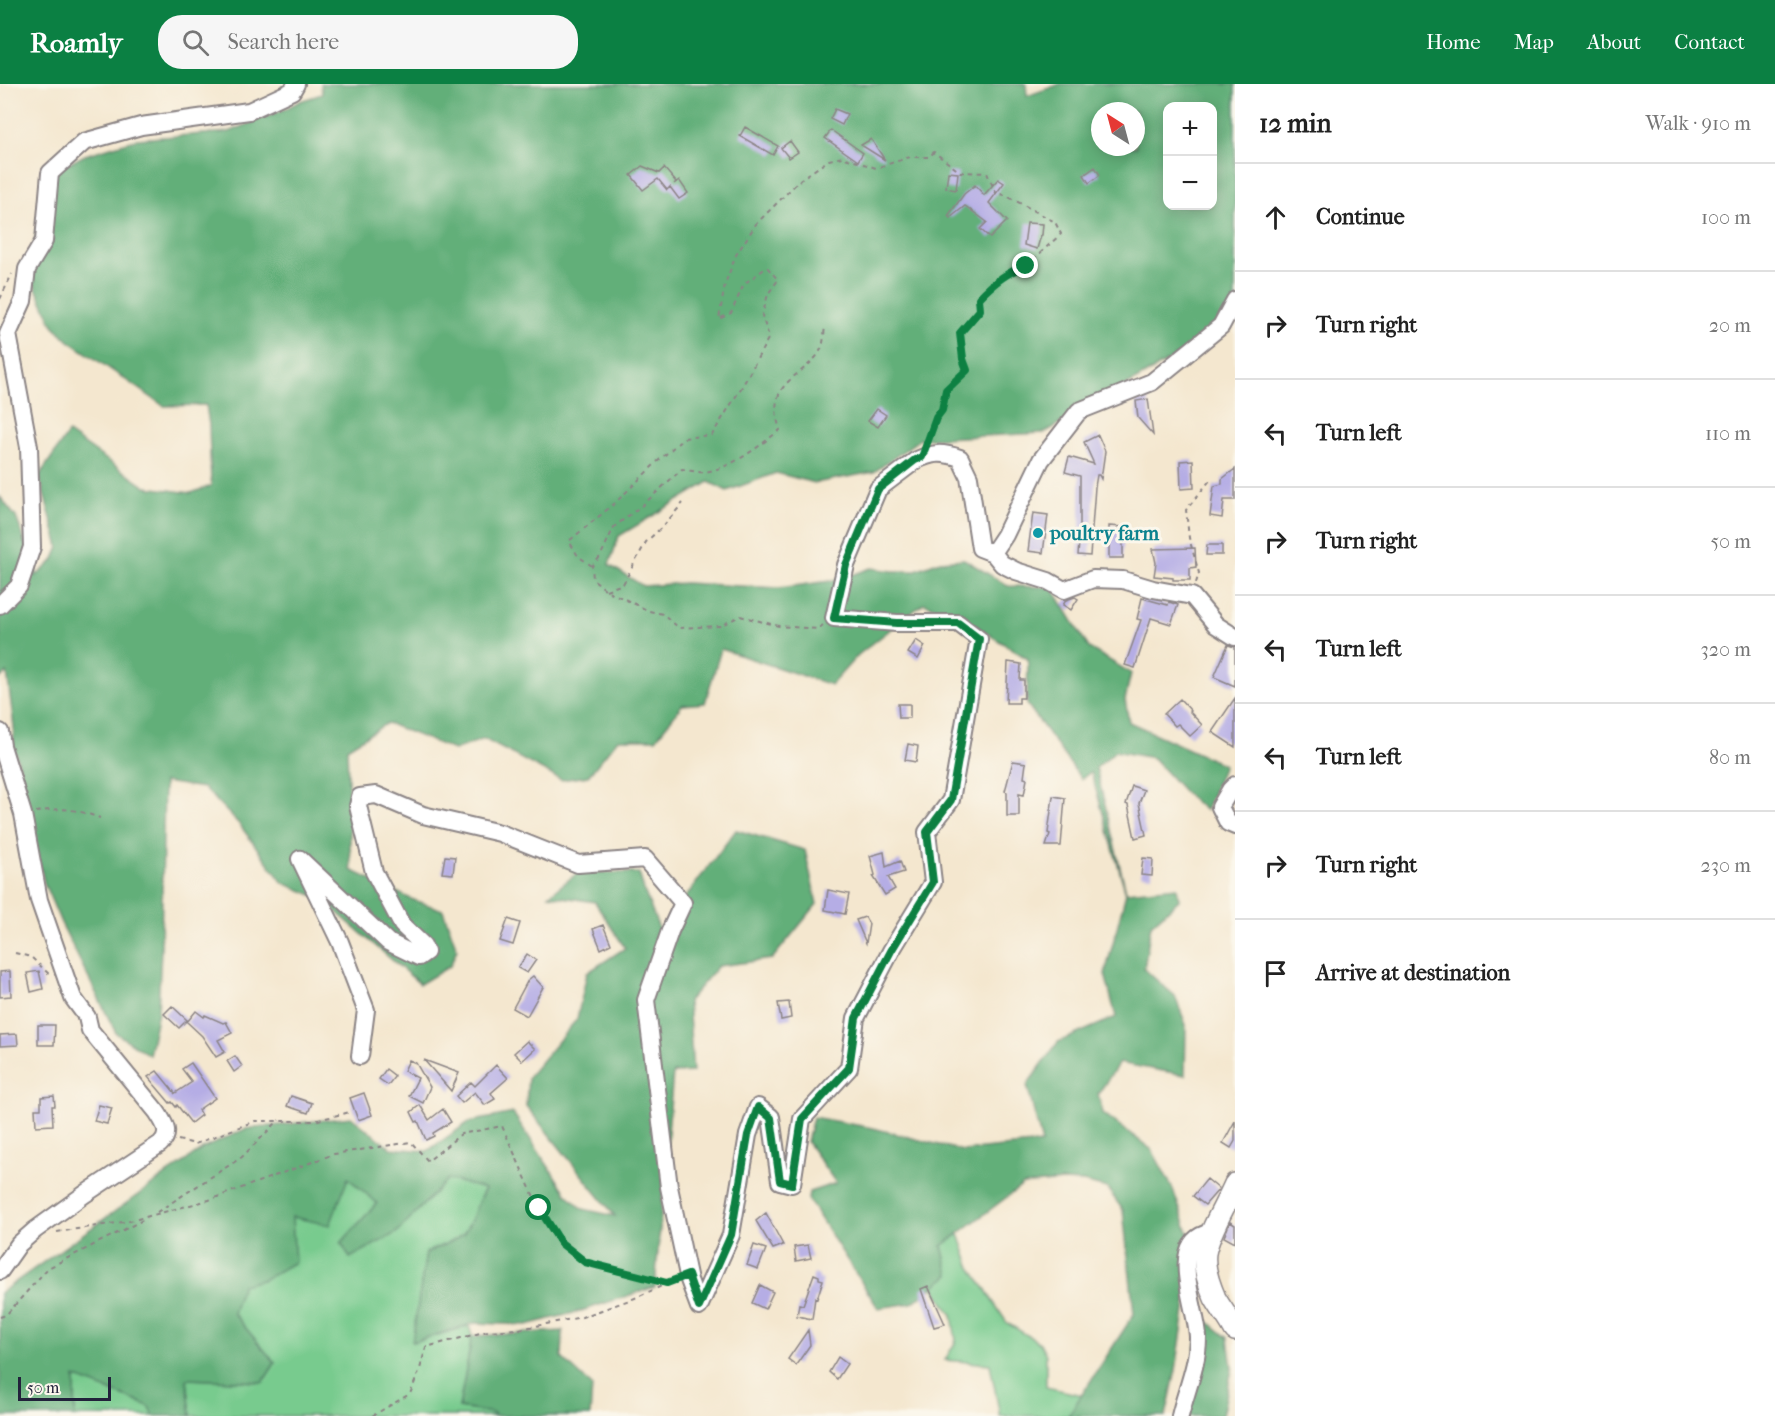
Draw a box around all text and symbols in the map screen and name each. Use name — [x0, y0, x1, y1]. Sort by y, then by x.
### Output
search box — [158, 15, 578, 69]
text: Roamly — [30, 26, 122, 59]
icon: search — [179, 26, 212, 59]
text: Search here — [227, 29, 339, 55]
text: Home — [1426, 30, 1481, 54]
text: Map — [1514, 30, 1554, 54]
text: About — [1587, 30, 1641, 54]
text: Contact — [1674, 30, 1745, 54]
north arrow — [1091, 102, 1145, 156]
map controls — [1163, 102, 1217, 210]
button: + — [1163, 102, 1217, 156]
text: 12 min — [1259, 108, 1332, 139]
text: Walk · 910 m — [1646, 112, 1751, 135]
button: − — [1163, 156, 1217, 210]
icon: ahead — [1259, 201, 1292, 234]
text: Continue — [1316, 204, 1405, 230]
text: 100 m — [1701, 206, 1751, 229]
route end — [1012, 252, 1038, 278]
icon: right — [1259, 309, 1292, 342]
text: Turn right — [1316, 312, 1417, 338]
text: 20 m — [1709, 314, 1751, 337]
icon: left — [1259, 417, 1292, 450]
text: Turn left — [1316, 420, 1402, 446]
text: 110 m — [1705, 422, 1751, 445]
place label: poultry farm — [1049, 522, 1159, 545]
icon: right — [1259, 525, 1292, 558]
marker: poultry farm — [1031, 526, 1045, 540]
text: Turn right — [1316, 528, 1417, 554]
text: 50 m — [1710, 530, 1751, 553]
icon: left — [1259, 633, 1292, 666]
text: Turn left — [1316, 636, 1402, 662]
text: 320 m — [1701, 638, 1751, 661]
icon: left — [1259, 741, 1292, 774]
text: Turn left — [1316, 744, 1402, 770]
text: 80 m — [1709, 746, 1751, 769]
icon: right — [1259, 849, 1292, 882]
text: Turn right — [1316, 852, 1417, 878]
text: 230 m — [1701, 854, 1751, 877]
icon: arrive — [1259, 957, 1292, 990]
text: Arrive at destination — [1316, 960, 1510, 986]
route start — [525, 1194, 551, 1220]
scale bar — [18, 1374, 111, 1402]
text: 50 m — [27, 1378, 59, 1397]

